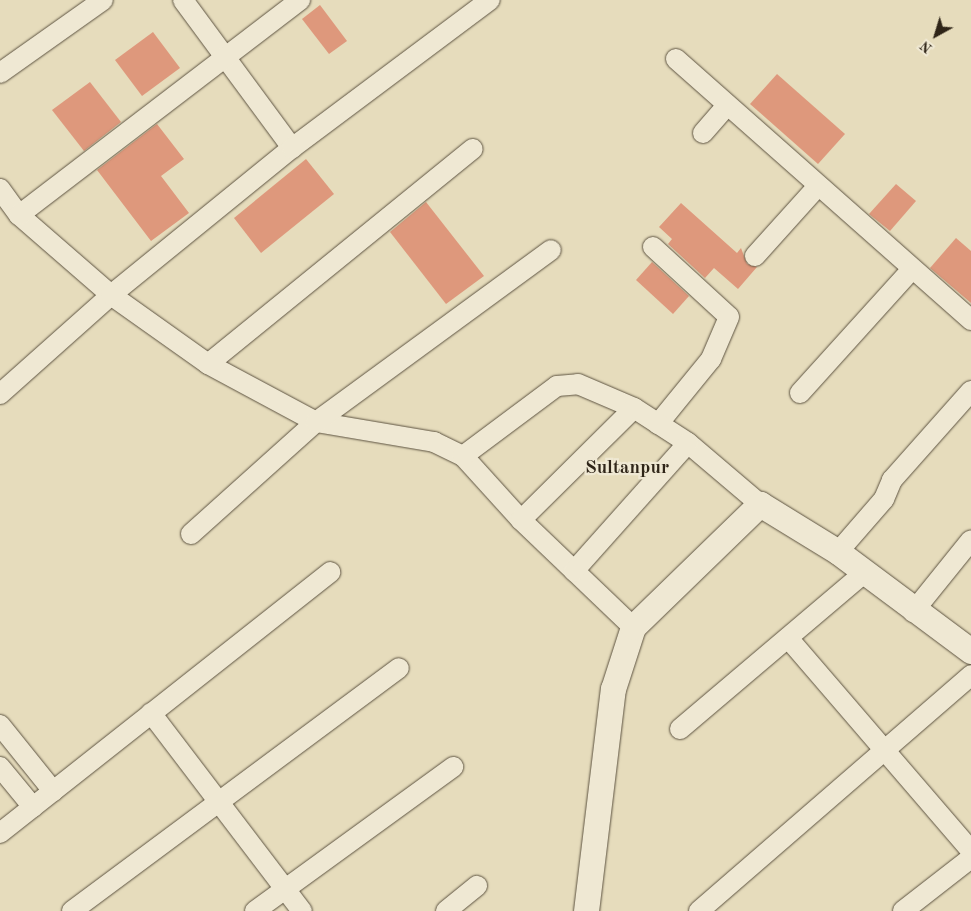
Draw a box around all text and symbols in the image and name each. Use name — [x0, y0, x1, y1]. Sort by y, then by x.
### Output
north arrow — [911, 10, 961, 60]
text: N — [918, 38, 935, 55]
district label: Sultanpur — [585, 458, 669, 480]

